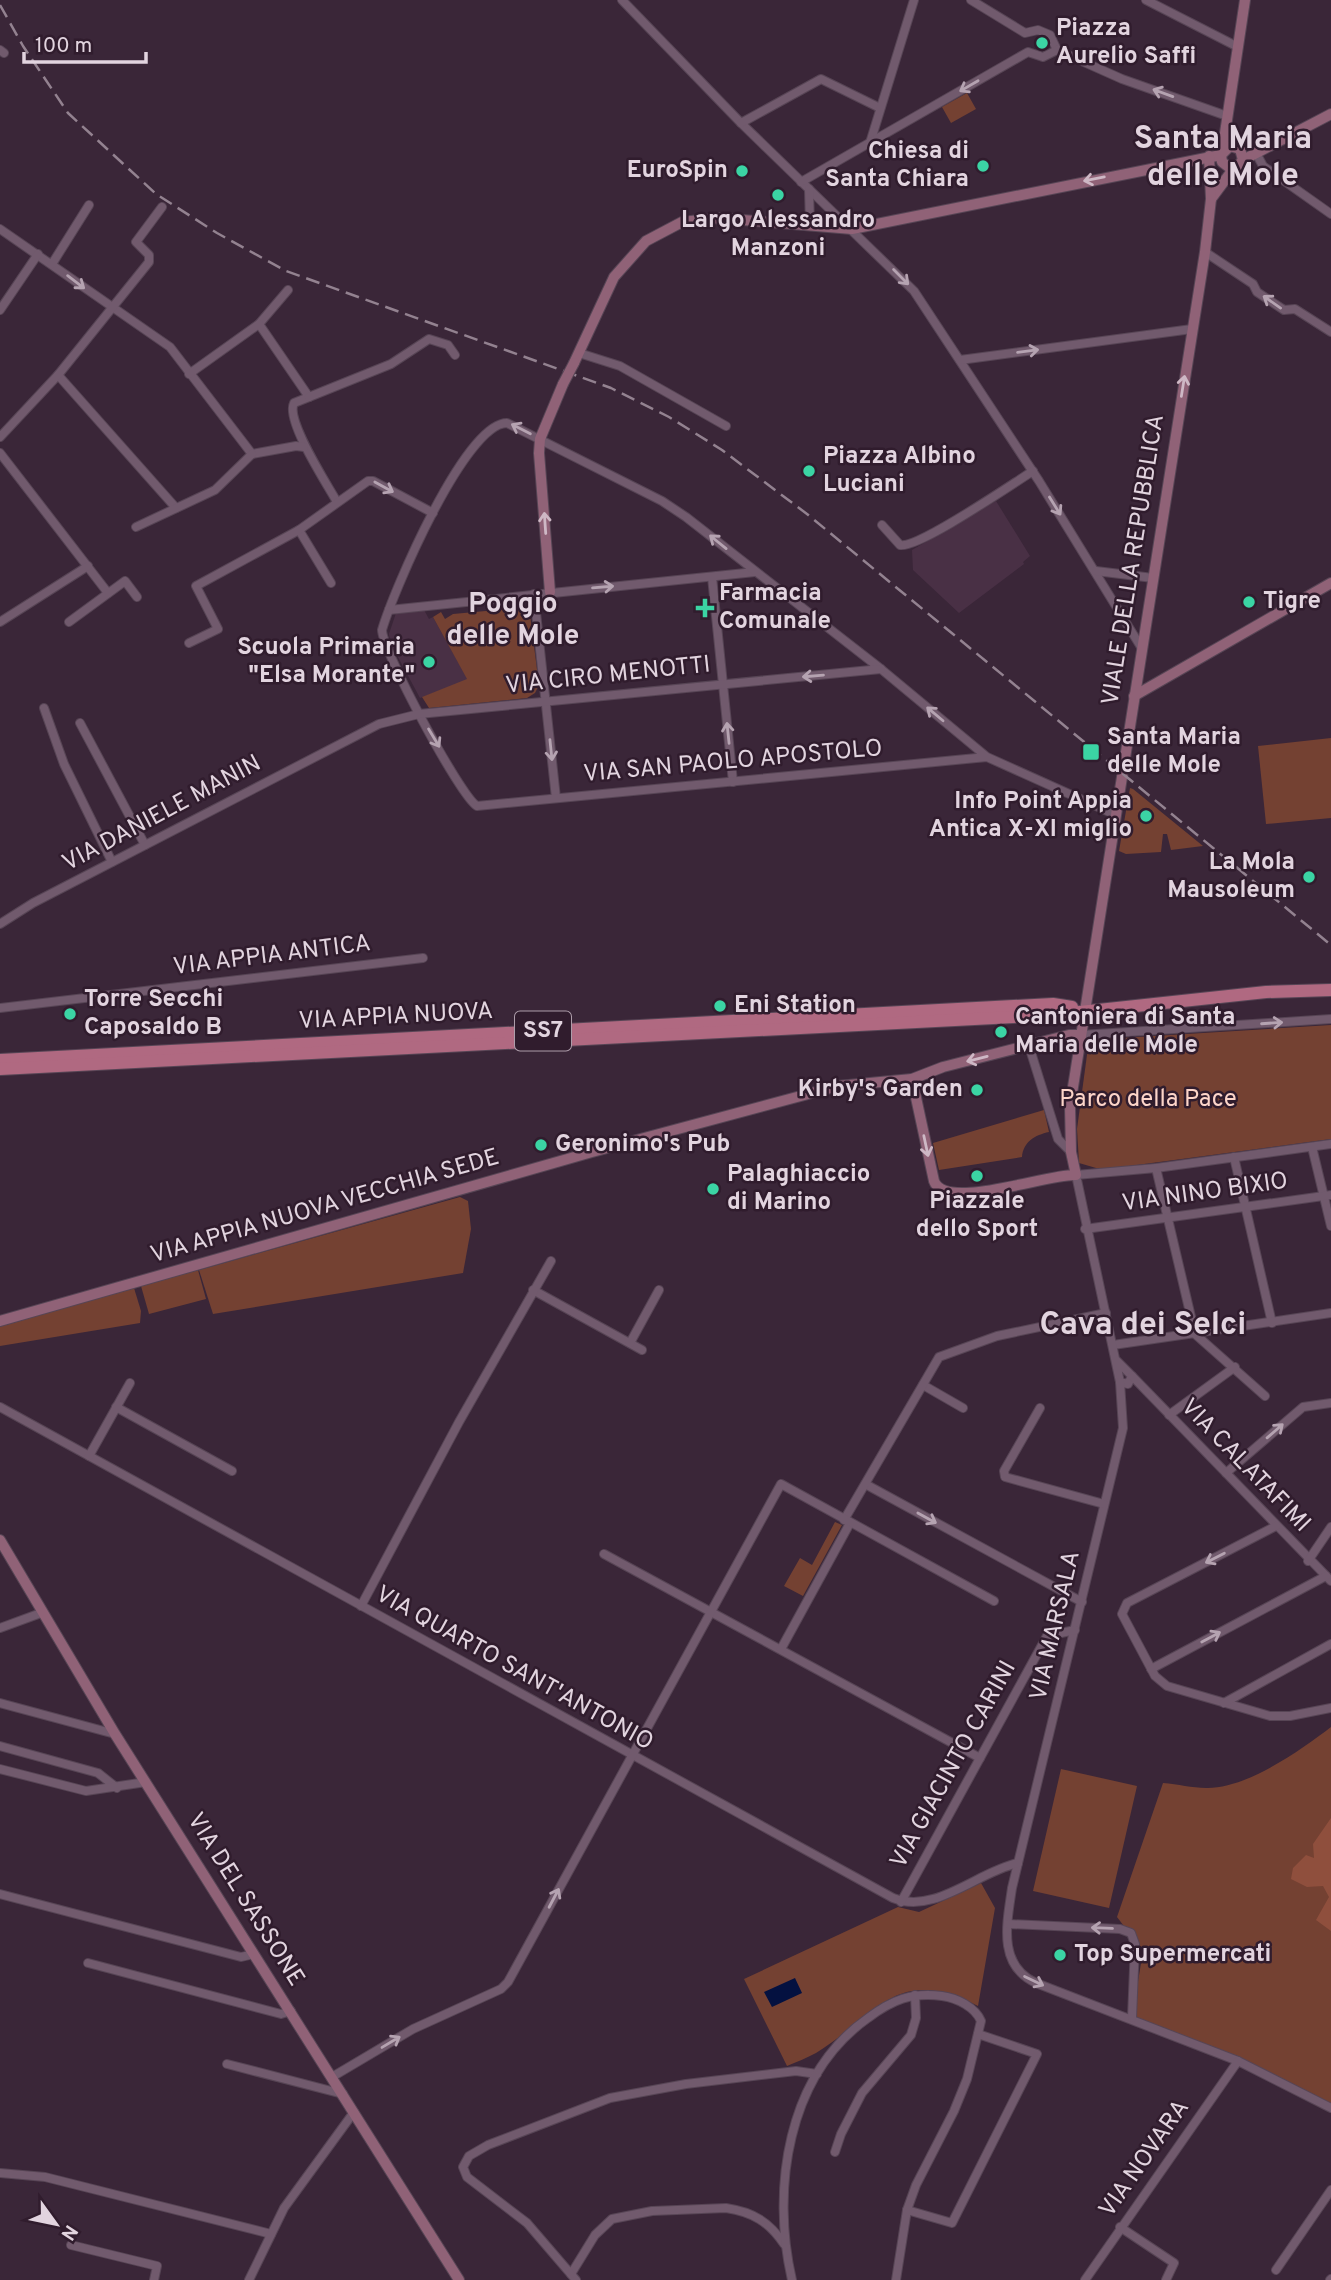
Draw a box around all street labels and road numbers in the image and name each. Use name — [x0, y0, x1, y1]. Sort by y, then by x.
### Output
street label: VIALE DELLA REPUBBLICA — [1096, 412, 1172, 708]
street label: VIA CIRO MENOTTI — [504, 650, 712, 702]
street label: VIA SAN PAOLO APOSTOLO — [582, 734, 884, 790]
street label: VIA DANIELE MANIN — [58, 749, 266, 879]
street label: VIA APPIA ANTICA — [171, 929, 373, 983]
street label: VIA APPIA NUOVA — [298, 997, 494, 1037]
road number: SS7 — [515, 1012, 571, 1050]
street label: VIA APPIA NUOVA VECCHIA SEDE — [147, 1143, 503, 1271]
street label: VIA NINO BIXIO — [1120, 1167, 1290, 1219]
street label: VIA CALATAFIMI — [1174, 1393, 1316, 1539]
street label: VIA MARSALA — [1024, 1548, 1088, 1704]
street label: VIA QUARTO SANT'ANTONIO — [370, 1580, 658, 1758]
street label: VIA GIACINTO CARINI — [884, 1656, 1024, 1874]
street label: VIA DEL SASSONE — [180, 1808, 310, 1992]
street label: VIA NOVARA — [1093, 2094, 1197, 2224]

